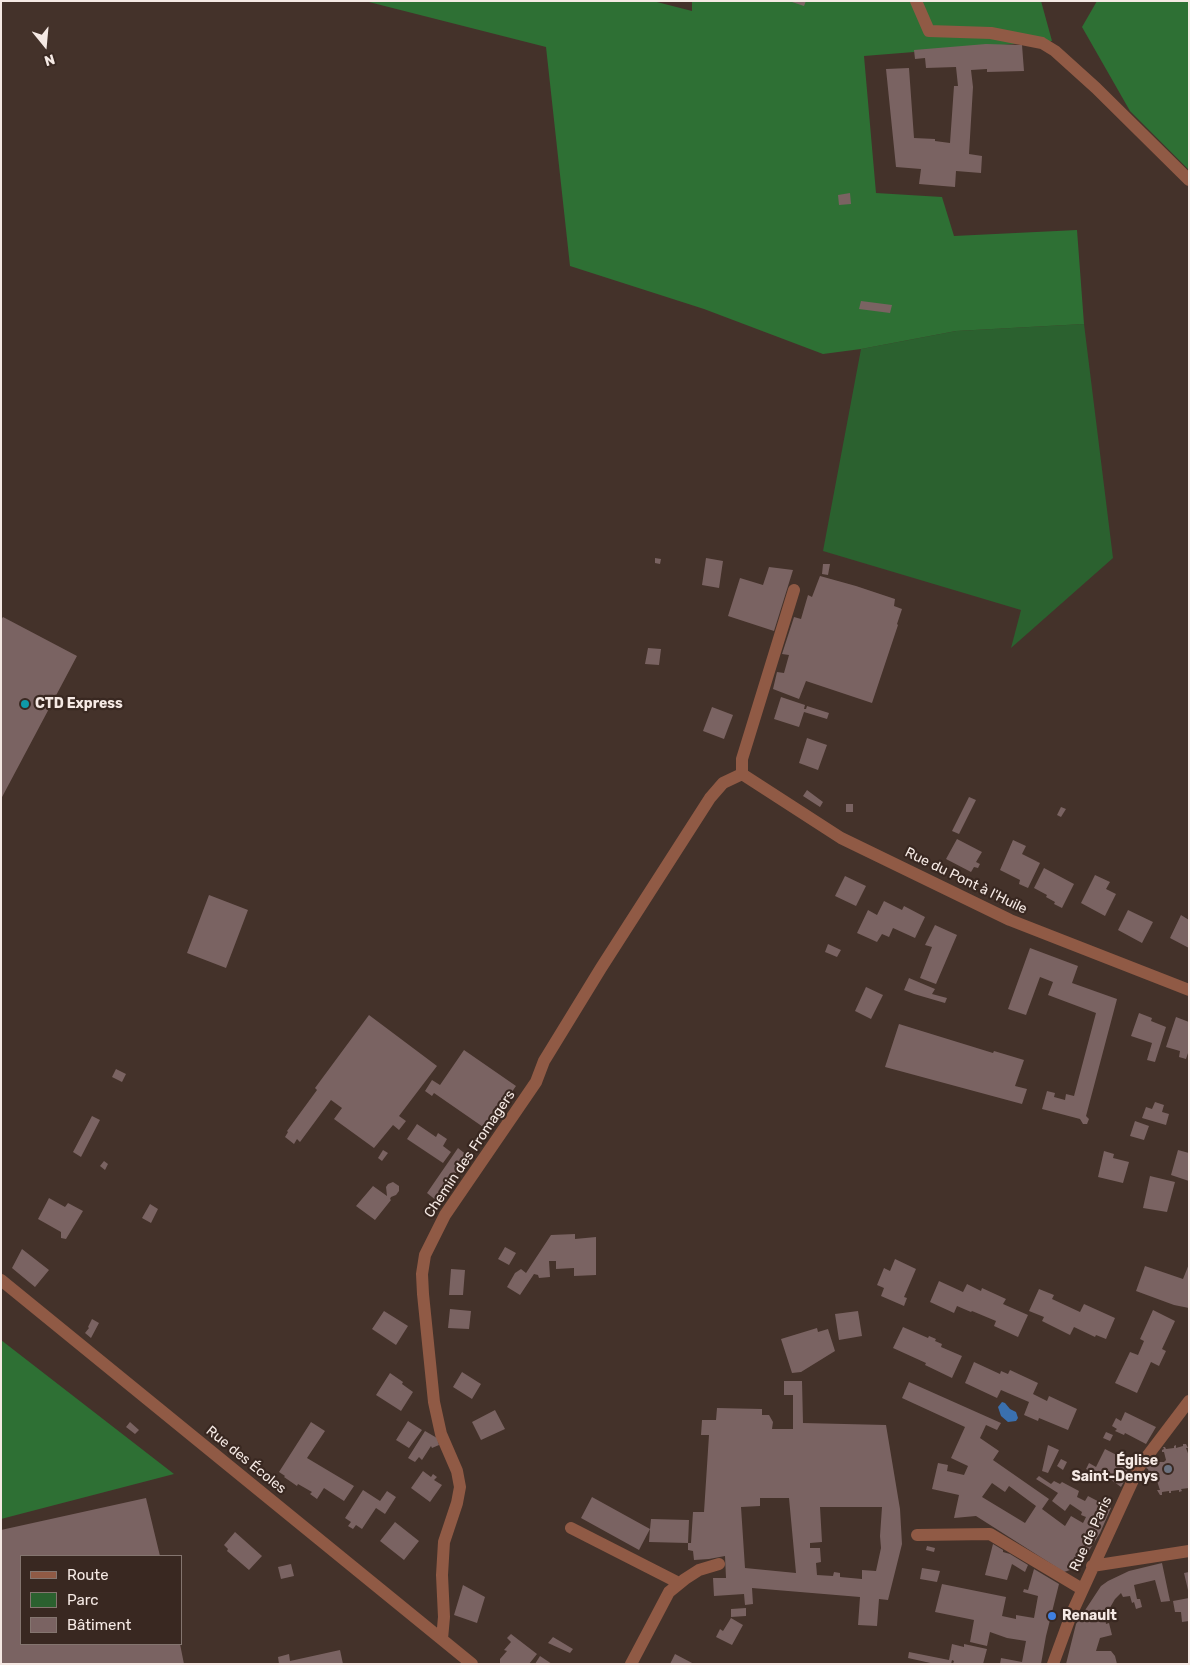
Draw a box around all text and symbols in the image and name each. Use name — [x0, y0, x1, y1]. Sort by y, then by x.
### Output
north arrow — [20, 20, 70, 70]
text: N — [42, 50, 57, 69]
place label: CTD Express — [35, 696, 123, 712]
marker: CTD Express — [19, 698, 31, 710]
street label: Rue du Pont à l'Huile — [902, 844, 1030, 918]
street label: Chemin des Fromagers — [421, 1087, 519, 1221]
street label: Rue des Écoles — [203, 1423, 289, 1497]
place label: Église Saint-Denys — [1071, 1453, 1158, 1485]
marker: Église Saint-Denys — [1162, 1463, 1174, 1475]
street label: Rue de Paris — [1066, 1494, 1116, 1574]
legend — [20, 1555, 182, 1645]
text: Route — [67, 1566, 109, 1584]
text: Parc — [67, 1591, 99, 1609]
place label: Renault — [1062, 1608, 1117, 1624]
marker: Renault — [1046, 1610, 1058, 1622]
text: Bâtiment — [67, 1616, 131, 1634]

